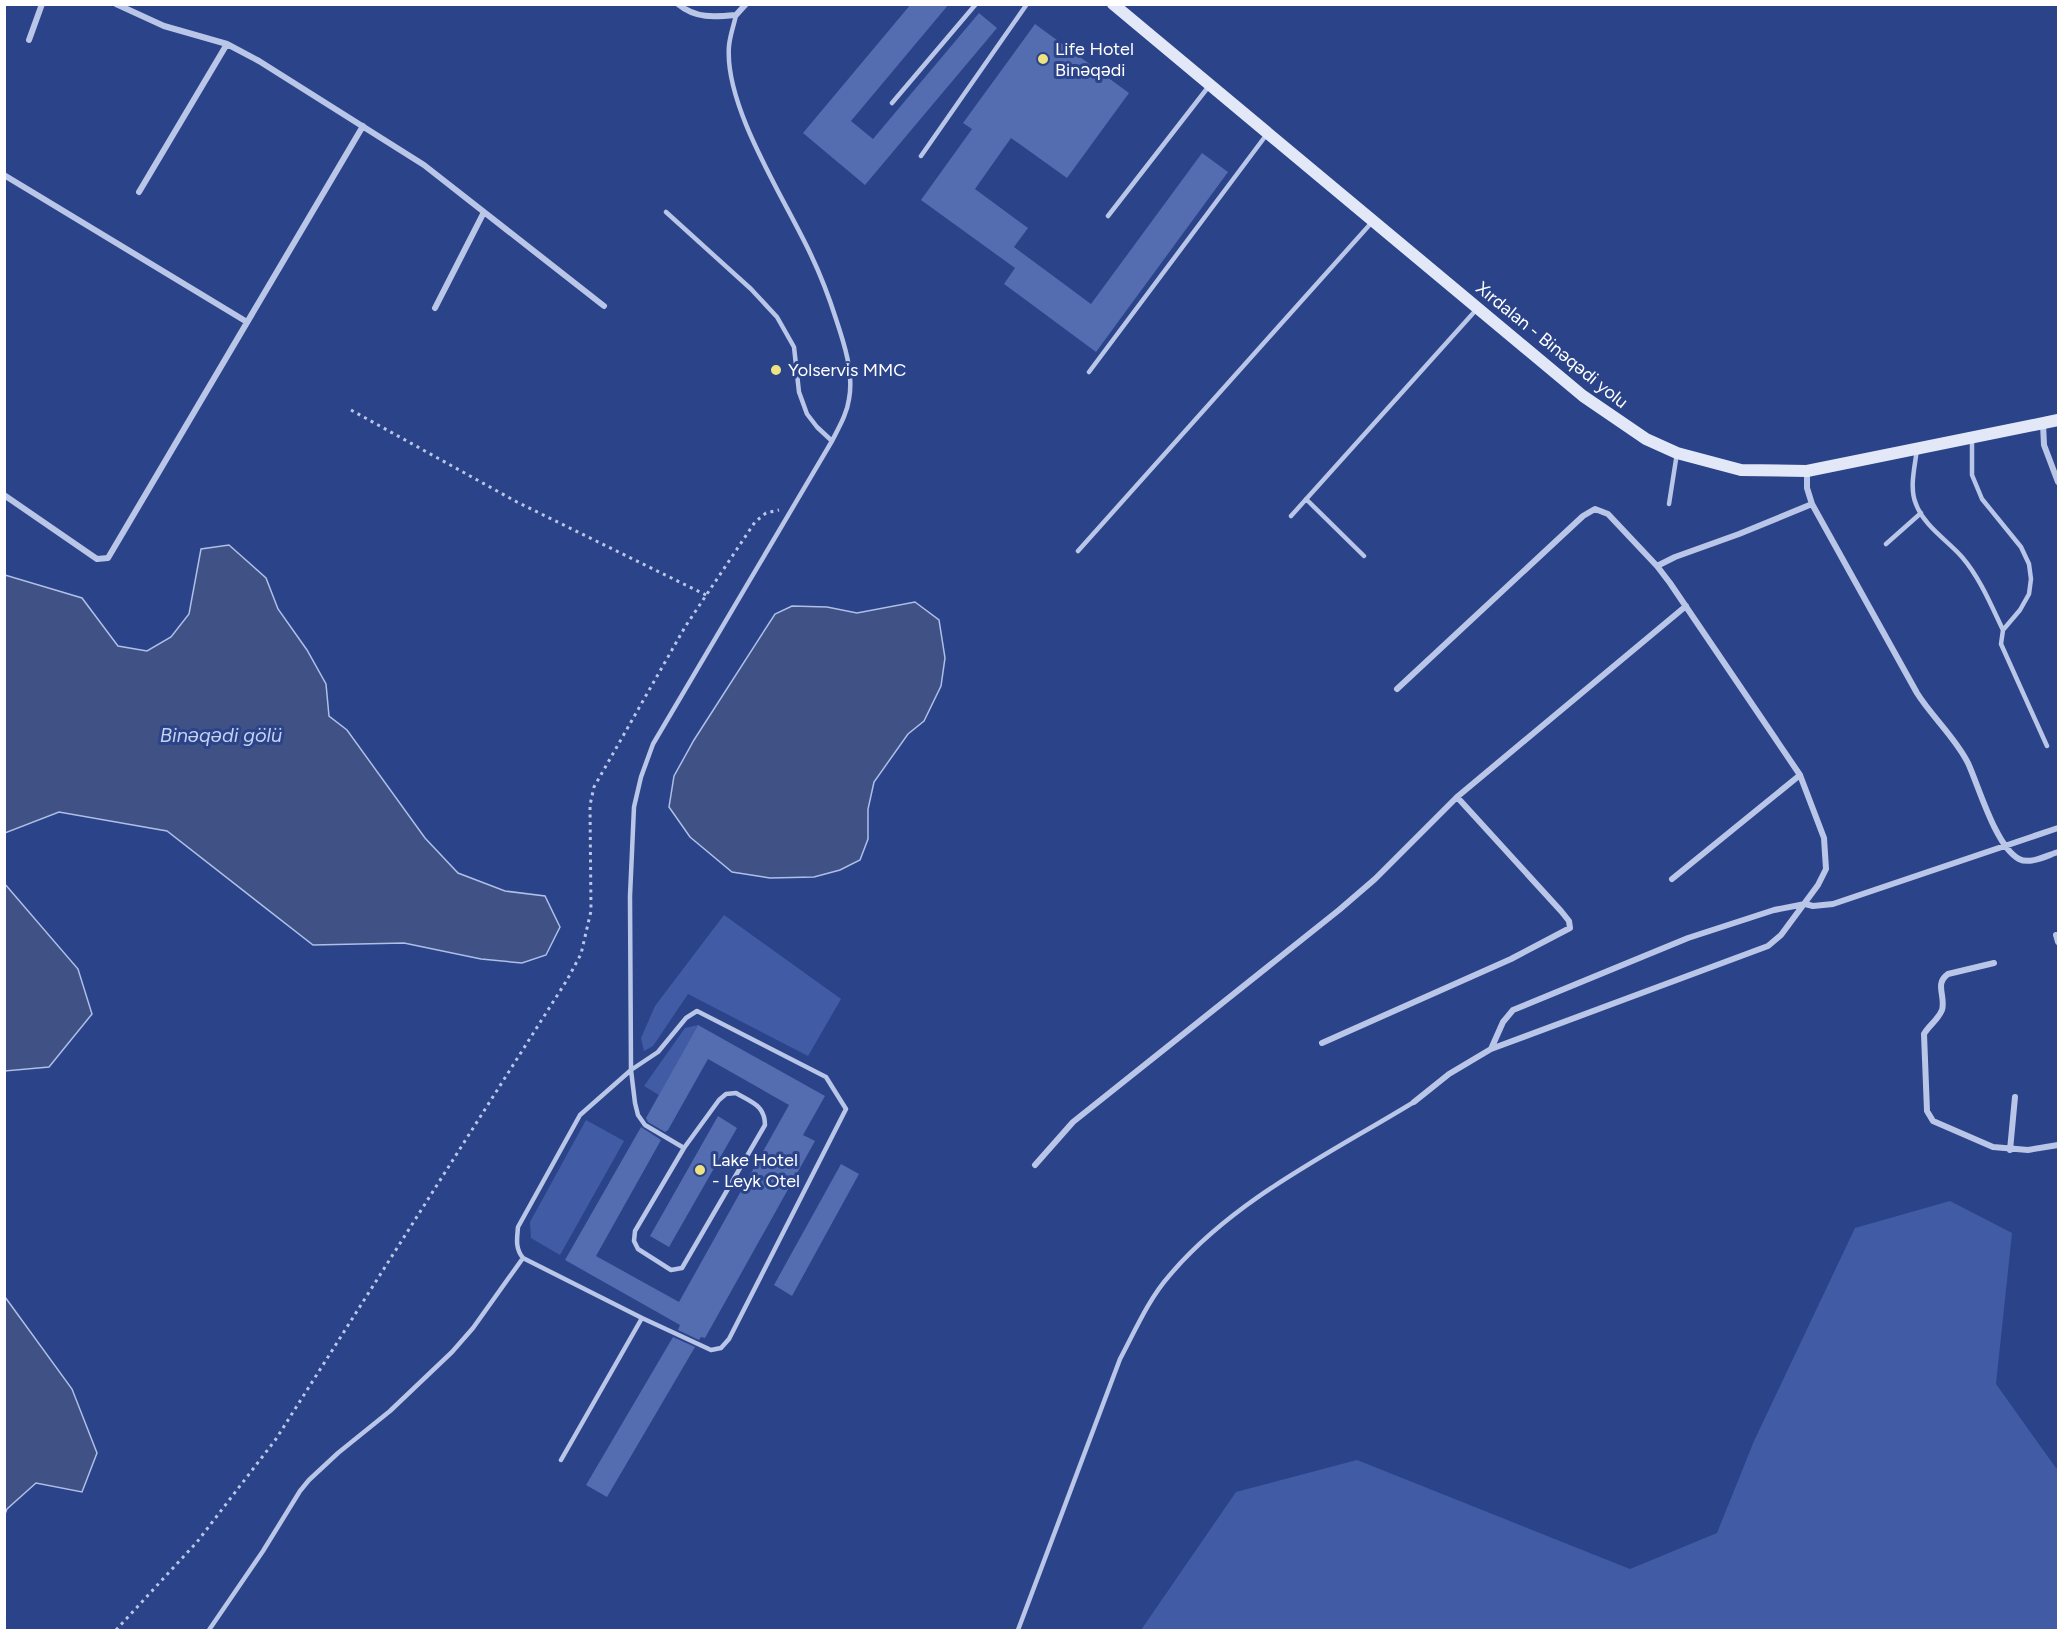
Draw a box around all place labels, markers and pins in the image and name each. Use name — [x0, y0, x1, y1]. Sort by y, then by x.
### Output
place label: Life Hotel Binəqədi — [1055, 38, 1134, 81]
marker: Life Hotel Binəqədi — [1036, 52, 1050, 66]
place label: Yolservis MMC — [788, 359, 906, 381]
marker: Yolservis MMC — [769, 363, 783, 377]
place label: Lake Hotel - Leyk Otel — [712, 1149, 800, 1192]
marker: Lake Hotel - Leyk Otel — [693, 1163, 707, 1177]

